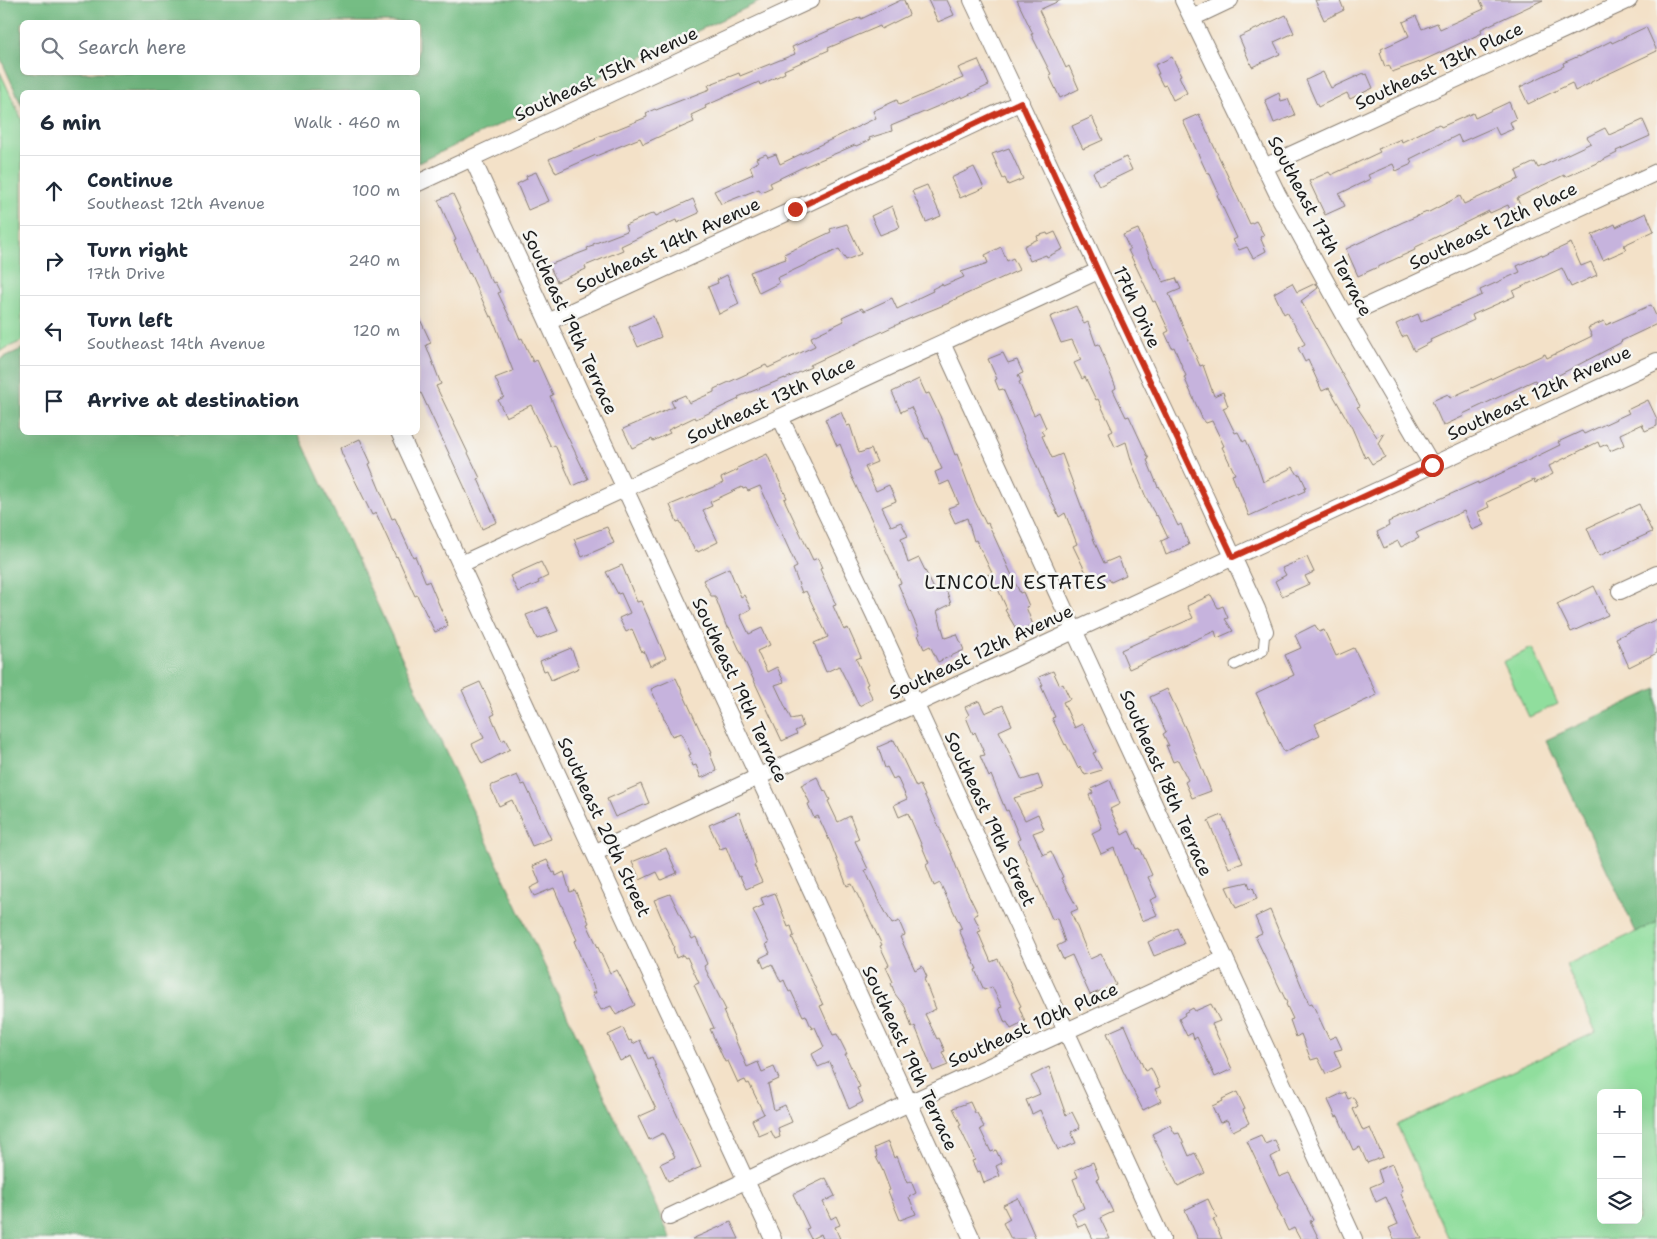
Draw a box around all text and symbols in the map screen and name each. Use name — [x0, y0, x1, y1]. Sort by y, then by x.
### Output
street label: Southeast 13th Place — [1351, 16, 1527, 116]
search box — [20, 20, 420, 75]
street label: Southeast 15th Avenue — [510, 21, 702, 127]
icon: search — [38, 34, 66, 62]
text: Search here — [78, 35, 187, 60]
text: 6 min — [40, 109, 101, 137]
text: Walk · 460 m — [294, 112, 400, 133]
street label: Southeast 17th Terrace — [1262, 131, 1378, 321]
text: Continue — [87, 168, 173, 193]
street label: Southeast 12th Place — [1405, 176, 1581, 276]
icon: ahead — [40, 177, 68, 205]
text: 100 m — [352, 180, 400, 201]
street label: Southeast 14th Avenue — [572, 192, 764, 298]
text: Southeast 12th Avenue — [87, 193, 265, 214]
route end — [784, 198, 807, 221]
street label: Southeast 19th Terrace — [517, 226, 623, 418]
text: Turn right — [87, 238, 188, 263]
icon: right — [40, 247, 68, 275]
text: 240 m — [348, 250, 400, 271]
street label: 17th Drive — [1108, 262, 1166, 352]
text: 17th Drive — [87, 263, 165, 284]
text: Turn left — [87, 308, 173, 333]
icon: left — [40, 317, 68, 345]
text: 120 m — [353, 320, 400, 341]
text: Southeast 14th Avenue — [87, 333, 266, 354]
street label: Southeast 12th Avenue — [1443, 340, 1635, 446]
street label: Southeast 13th Place — [683, 350, 859, 450]
icon: arrive — [40, 387, 68, 415]
text: Arrive at destination — [87, 388, 299, 413]
route start — [1421, 454, 1444, 477]
district label: LINCOLN ESTATES — [924, 570, 1108, 595]
street label: Southeast 19th Terrace — [687, 594, 793, 786]
street label: Southeast 12th Avenue — [885, 599, 1077, 705]
street label: Southeast 18th Terrace — [1114, 686, 1218, 880]
street label: Southeast 19th Street — [939, 728, 1041, 910]
street label: Southeast 20th Street — [552, 733, 656, 921]
street label: Southeast 19th Terrace — [857, 962, 963, 1154]
street label: Southeast 10th Place — [944, 977, 1122, 1073]
map controls — [1597, 1089, 1642, 1224]
button: + — [1597, 1089, 1642, 1134]
button: − — [1597, 1134, 1642, 1179]
button: layers — [1597, 1179, 1642, 1224]

